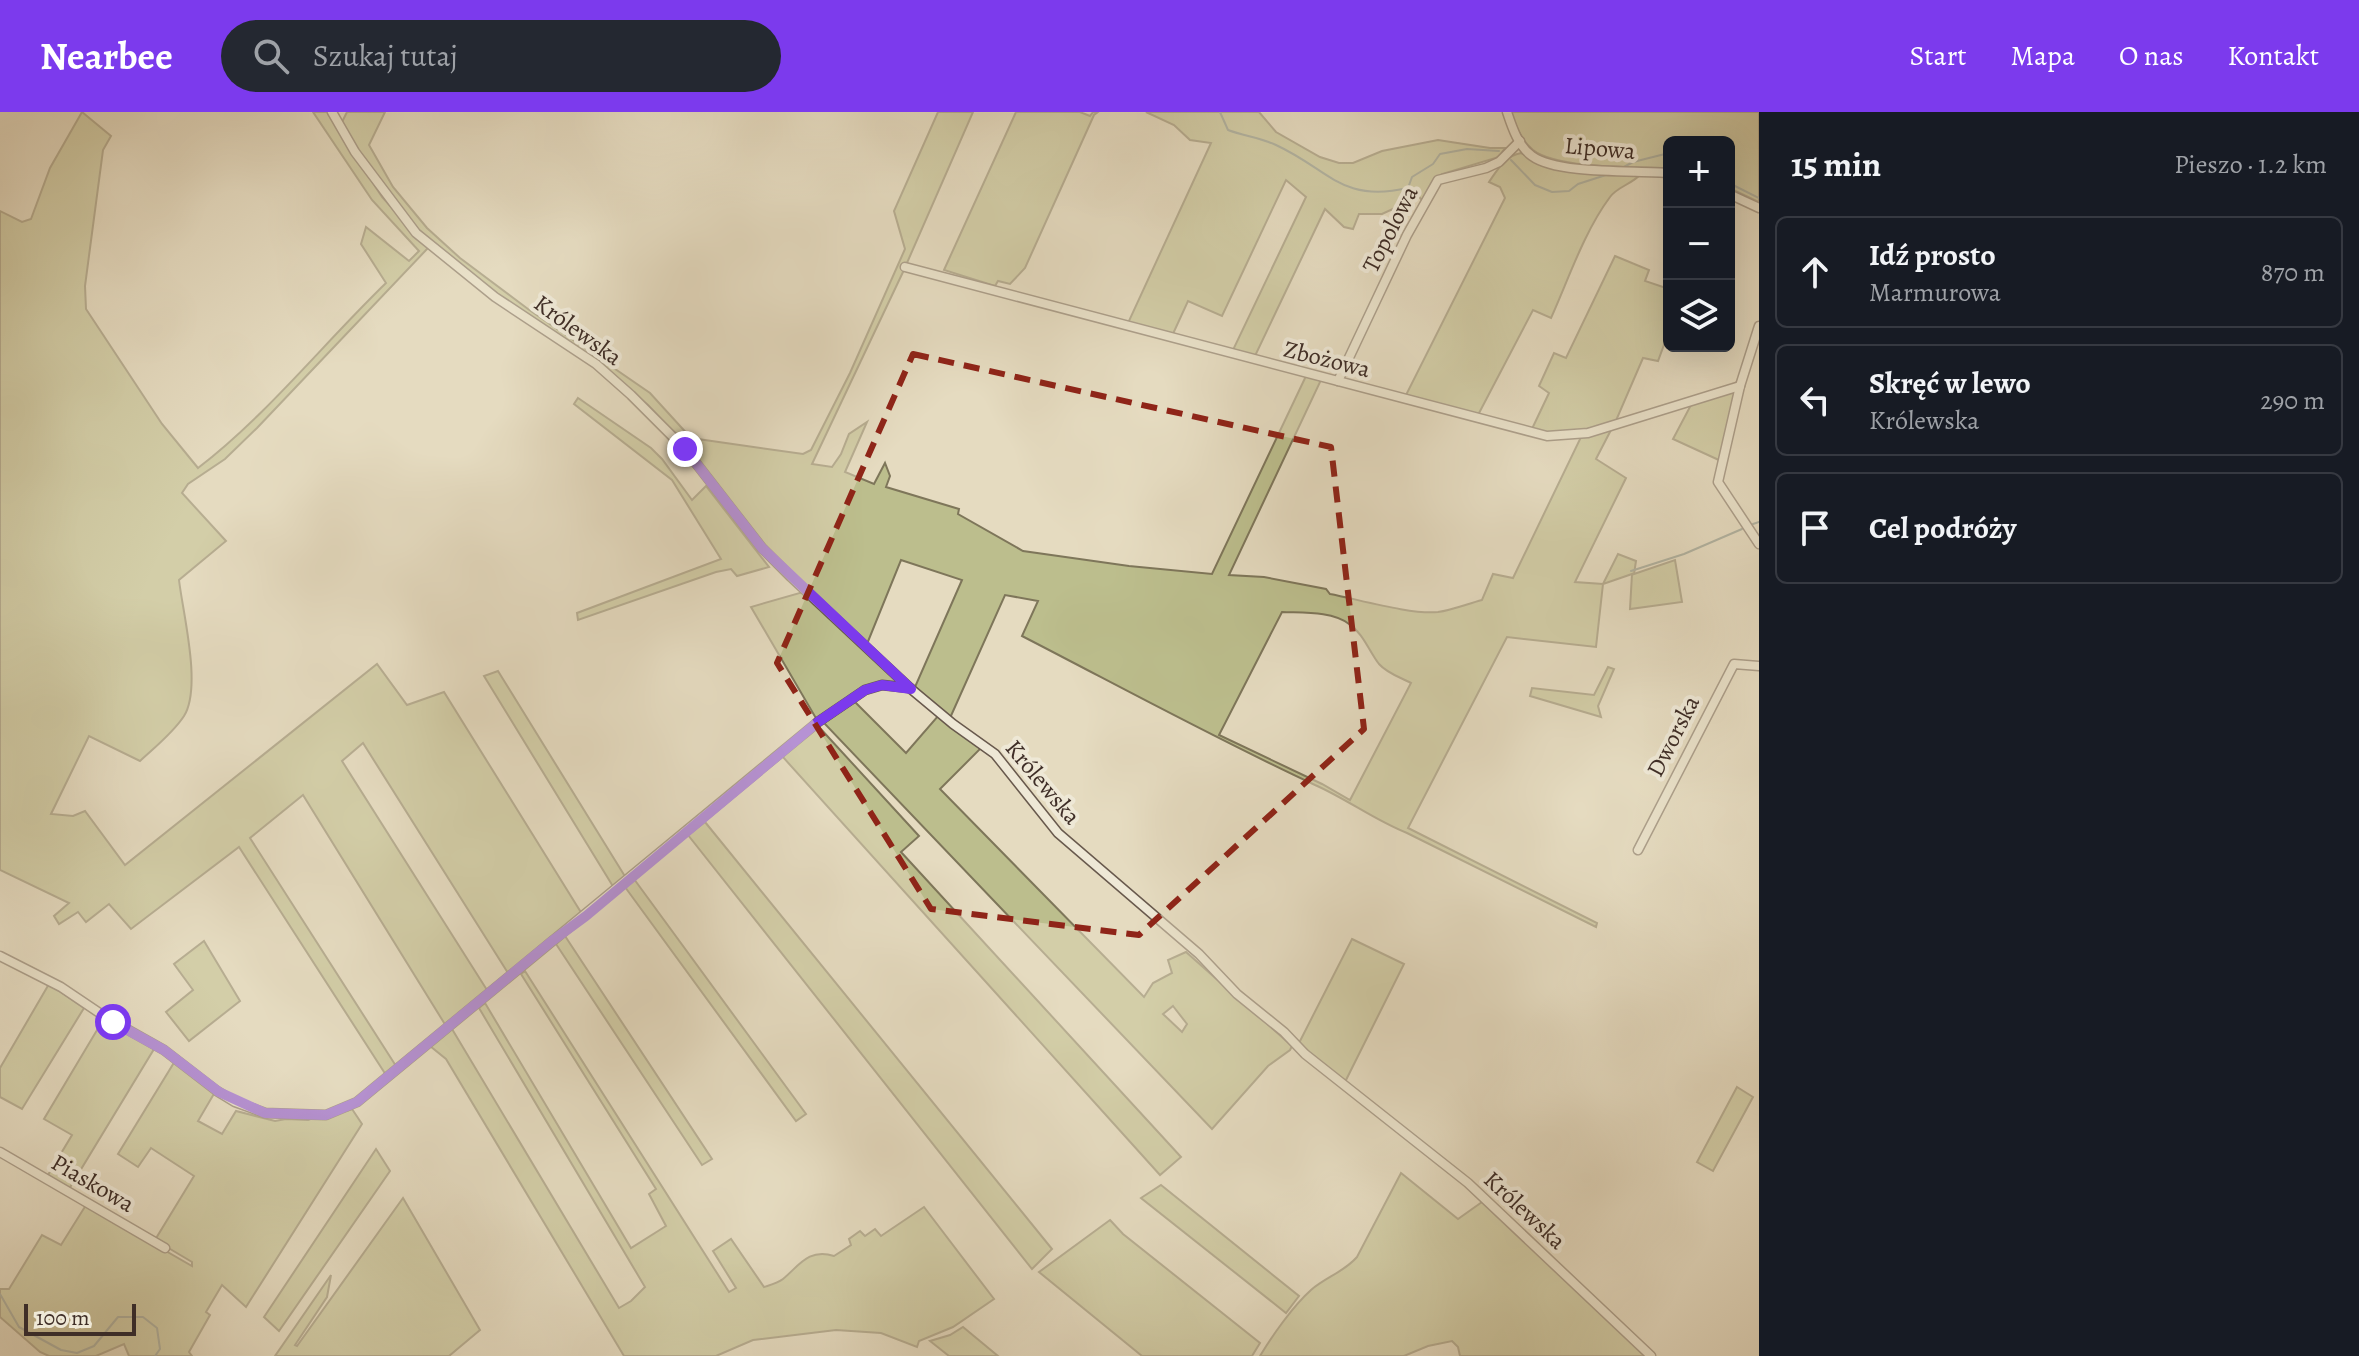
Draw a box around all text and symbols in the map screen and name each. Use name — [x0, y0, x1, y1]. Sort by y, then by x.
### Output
search box — [221, 20, 781, 92]
text: Nearbee — [40, 30, 173, 82]
icon: search — [249, 34, 293, 78]
text: Szukaj tutaj — [313, 36, 458, 76]
text: Start — [1910, 37, 1967, 75]
text: Mapa — [2011, 37, 2075, 75]
text: O nas — [2119, 37, 2184, 75]
text: Kontakt — [2228, 37, 2319, 75]
street label: Lipowa — [1563, 129, 1638, 167]
map controls — [1663, 136, 1735, 352]
button: + — [1663, 136, 1735, 208]
text: 15 min — [1791, 141, 1881, 188]
text: Pieszo · 1.2 km — [2174, 147, 2327, 182]
street label: Topolowa — [1355, 179, 1426, 278]
button: − — [1663, 208, 1735, 280]
text: Idź prosto — [1869, 235, 1996, 275]
icon: ahead — [1793, 250, 1837, 294]
text: 870 m — [2261, 255, 2325, 290]
text: Marmurowa — [1869, 275, 2001, 310]
button: layers — [1663, 280, 1735, 352]
street label: Królewska — [527, 287, 629, 373]
street label: Zbożowa — [1280, 333, 1374, 385]
text: Skręć w lewo — [1869, 363, 2031, 403]
icon: left — [1793, 378, 1837, 422]
text: 290 m — [2260, 383, 2325, 418]
text: Królewska — [1869, 403, 1979, 438]
route end — [667, 431, 703, 467]
icon: arrive — [1793, 506, 1837, 550]
text: Cel podróży — [1869, 508, 2016, 548]
street label: Dworska — [1639, 689, 1707, 782]
street label: Królewska — [998, 733, 1088, 832]
route start — [95, 1004, 131, 1040]
street label: Piaskowa — [45, 1146, 141, 1220]
street label: Królewska — [1477, 1164, 1574, 1257]
scale bar — [24, 1300, 136, 1336]
text: 100 m — [36, 1303, 90, 1333]

